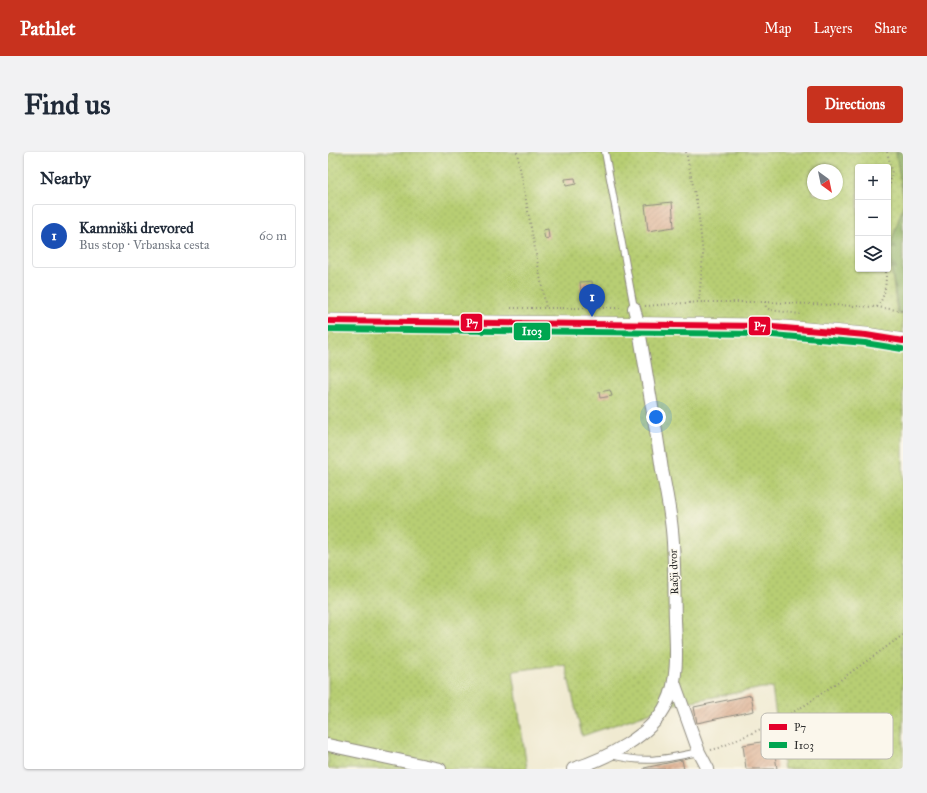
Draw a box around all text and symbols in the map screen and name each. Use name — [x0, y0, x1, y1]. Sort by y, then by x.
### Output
text: Pathlet — [20, 17, 76, 40]
text: Map — [764, 20, 792, 37]
text: Layers — [814, 20, 852, 37]
text: Share — [874, 20, 907, 37]
button: Directions — [807, 86, 903, 123]
text: Find us — [24, 87, 110, 122]
north arrow — [807, 164, 843, 200]
map controls — [855, 164, 891, 272]
button: + — [855, 164, 891, 200]
text: Nearby — [40, 168, 91, 189]
button: − — [855, 200, 891, 236]
text: Kamniški drevored — [79, 219, 194, 237]
text: 1 — [51, 228, 57, 244]
text: 60 m — [259, 228, 287, 244]
button: layers — [855, 236, 891, 272]
text: Bus stop · Vrbanska cesta — [79, 237, 210, 253]
pin: 1 — [579, 284, 605, 317]
line badge: P7 — [460, 313, 483, 332]
line badge: P7 — [748, 316, 771, 336]
text: P7 — [466, 317, 478, 330]
text: P7 — [754, 320, 766, 333]
line badge: I103 — [513, 322, 551, 341]
text: I103 — [522, 325, 542, 339]
your location — [646, 407, 666, 427]
street label: Račji dvor — [667, 548, 681, 595]
legend — [761, 713, 893, 759]
text: P7 — [794, 721, 806, 734]
text: I103 — [794, 739, 814, 752]

